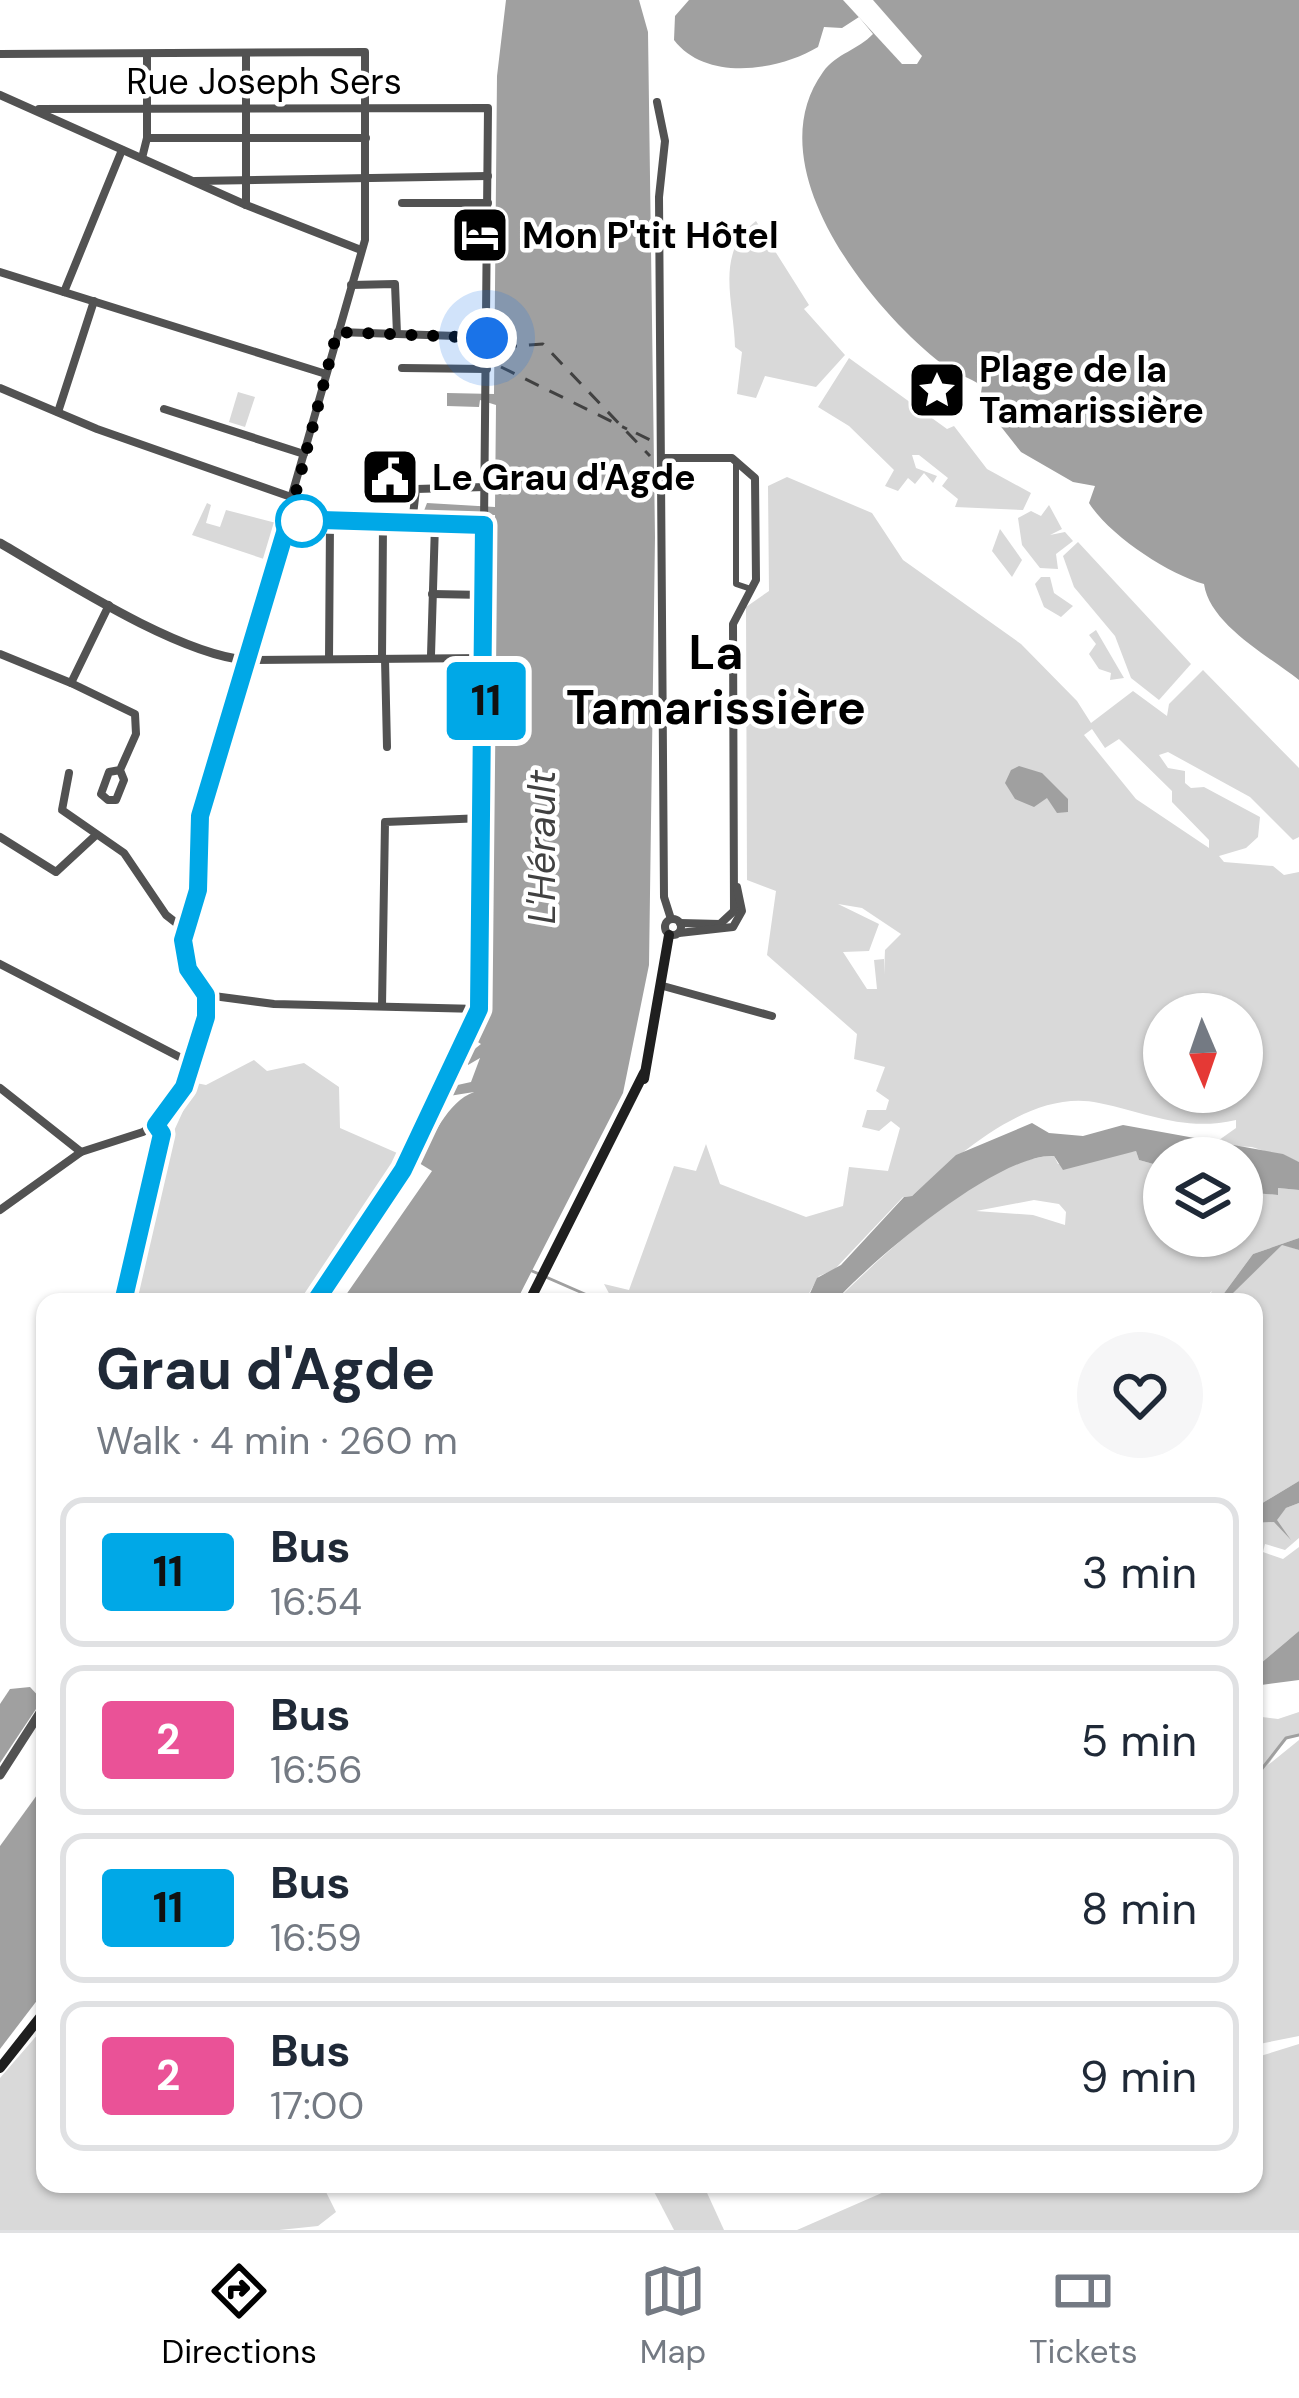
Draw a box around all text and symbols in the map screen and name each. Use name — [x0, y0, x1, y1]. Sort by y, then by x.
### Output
street label: Rue Joseph Sers — [126, 58, 402, 105]
hotel icon: Mon P'tit Hôtel — [449, 204, 511, 266]
place label: Mon P'tit Hôtel — [522, 212, 779, 259]
your location — [457, 308, 517, 368]
place label: Plage de la Tamarissière — [979, 346, 1204, 434]
place icon: Plage de la Tamarissière — [906, 359, 968, 421]
public building icon: Le Grau d'Agde — [359, 446, 421, 508]
place label: Le Grau d'Agde — [432, 454, 696, 501]
unlabelled marker — [277, 496, 327, 546]
district label: La Tamarissière — [566, 621, 866, 739]
line badge: 11 — [432, 662, 540, 740]
text: 11 — [471, 673, 501, 728]
water label: L'Hérault — [516, 769, 567, 924]
north arrow — [1143, 993, 1263, 1113]
map controls — [1143, 993, 1263, 1257]
button: layers — [1143, 1137, 1263, 1257]
text: Grau d'Agde — [96, 1332, 435, 1407]
button: heart — [1077, 1332, 1203, 1458]
text: Walk · 4 min · 260 m — [96, 1415, 458, 1466]
text: Bus — [270, 1517, 350, 1576]
text: 3 min — [1082, 1543, 1197, 1602]
text: 11 — [153, 1544, 183, 1599]
text: 16:54 — [270, 1576, 362, 1627]
text: Bus — [270, 1685, 350, 1744]
text: 5 min — [1081, 1711, 1197, 1770]
text: 2 — [156, 1712, 180, 1767]
text: 16:56 — [270, 1744, 363, 1795]
text: Bus — [270, 1853, 350, 1912]
text: 8 min — [1081, 1879, 1197, 1938]
text: 11 — [153, 1880, 183, 1935]
text: 16:59 — [270, 1912, 362, 1963]
text: Bus — [270, 2021, 350, 2080]
text: 9 min — [1080, 2047, 1197, 2106]
text: 2 — [156, 2048, 180, 2103]
text: 17:00 — [270, 2080, 364, 2131]
tab: Directions — [161, 2258, 317, 2373]
tab: Map — [640, 2258, 706, 2373]
tab: Tickets — [1029, 2258, 1138, 2373]

